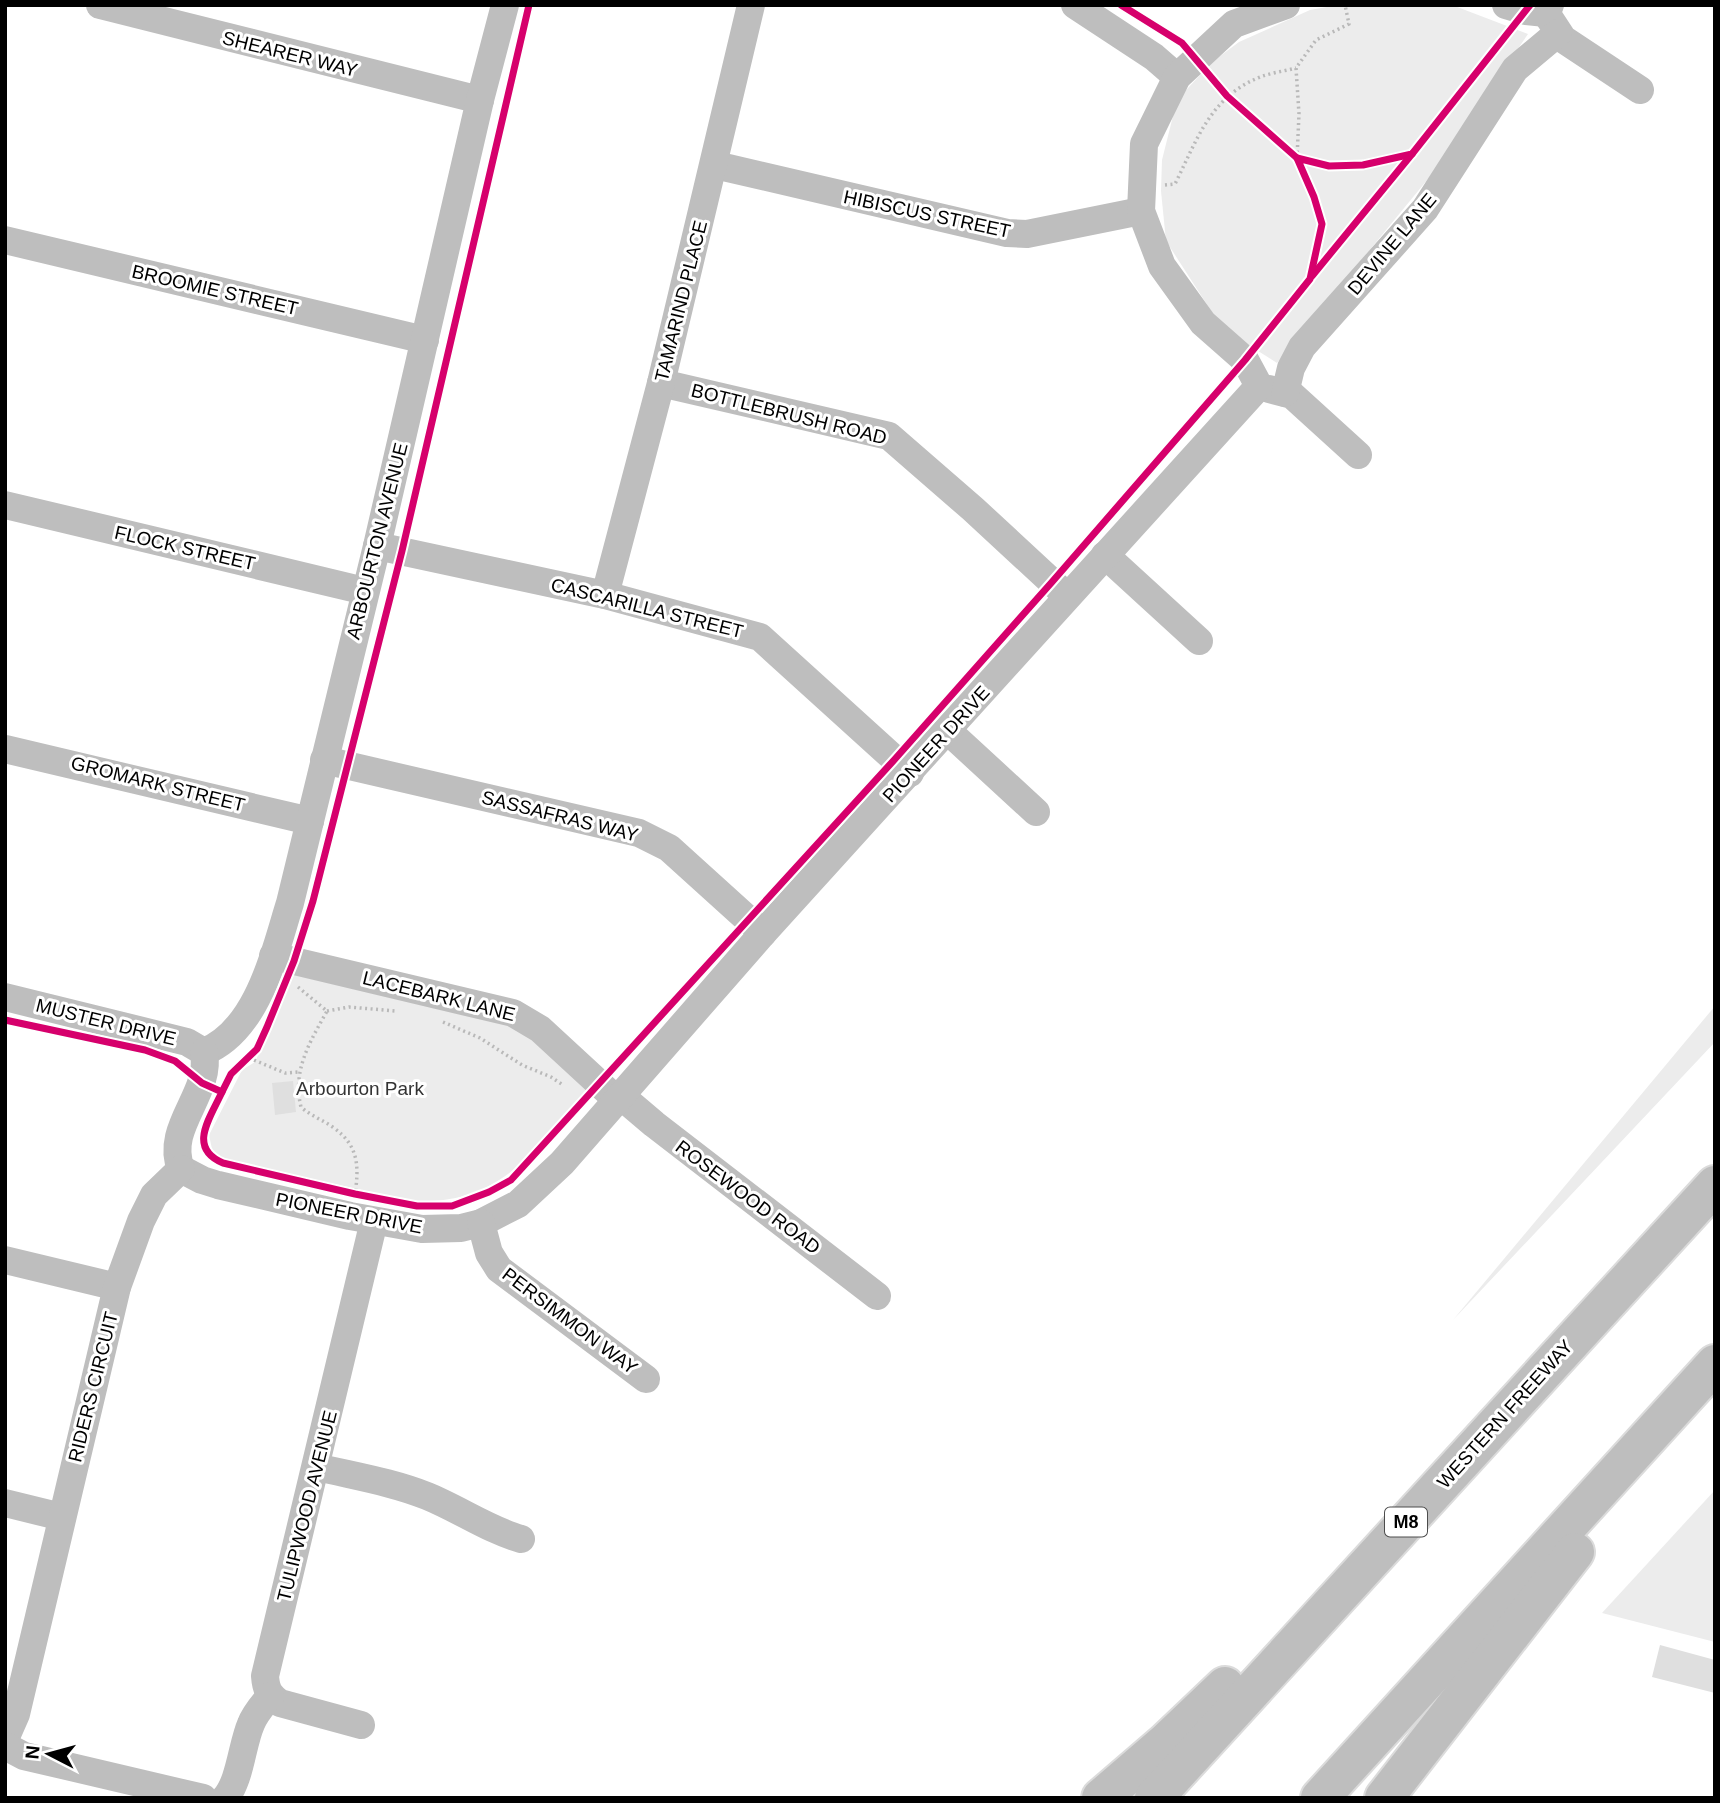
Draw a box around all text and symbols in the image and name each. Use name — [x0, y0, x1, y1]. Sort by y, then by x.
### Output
street label: SHEARER WAY — [220, 27, 360, 81]
street label: HIBISCUS STREET — [842, 186, 1013, 242]
street label: DEVINE LANE — [1344, 189, 1440, 299]
street label: TAMARIND PLACE — [651, 218, 711, 384]
street label: BROOMIE STREET — [130, 261, 301, 319]
street label: BOTTLEBRUSH ROAD — [689, 380, 889, 448]
street label: ARBOURTON AVENUE — [342, 441, 412, 641]
street label: FLOCK STREET — [113, 522, 258, 574]
street label: CASCARILLA STREET — [549, 574, 746, 642]
street label: PIONEER DRIVE — [878, 682, 994, 806]
street label: GROMARK STREET — [69, 752, 247, 816]
street label: SASSAFRAS WAY — [480, 786, 641, 846]
street label: LACEBARK LANE — [361, 967, 517, 1025]
street label: MUSTER DRIVE — [34, 994, 178, 1050]
park label: Arbourton Park — [296, 1078, 424, 1099]
street label: ROSEWOOD ROAD — [672, 1136, 824, 1258]
street label: PIONEER DRIVE — [274, 1188, 424, 1238]
street label: PERSIMMON WAY — [498, 1263, 642, 1379]
street label: RIDERS CIRCUIT — [64, 1309, 122, 1464]
street label: WESTERN FREEWAY — [1433, 1335, 1577, 1492]
street label: TULIPWOOD AVENUE — [273, 1408, 341, 1604]
road number: M8 — [1385, 1507, 1427, 1536]
north arrow — [14, 1719, 84, 1789]
text: N — [21, 1744, 44, 1760]

